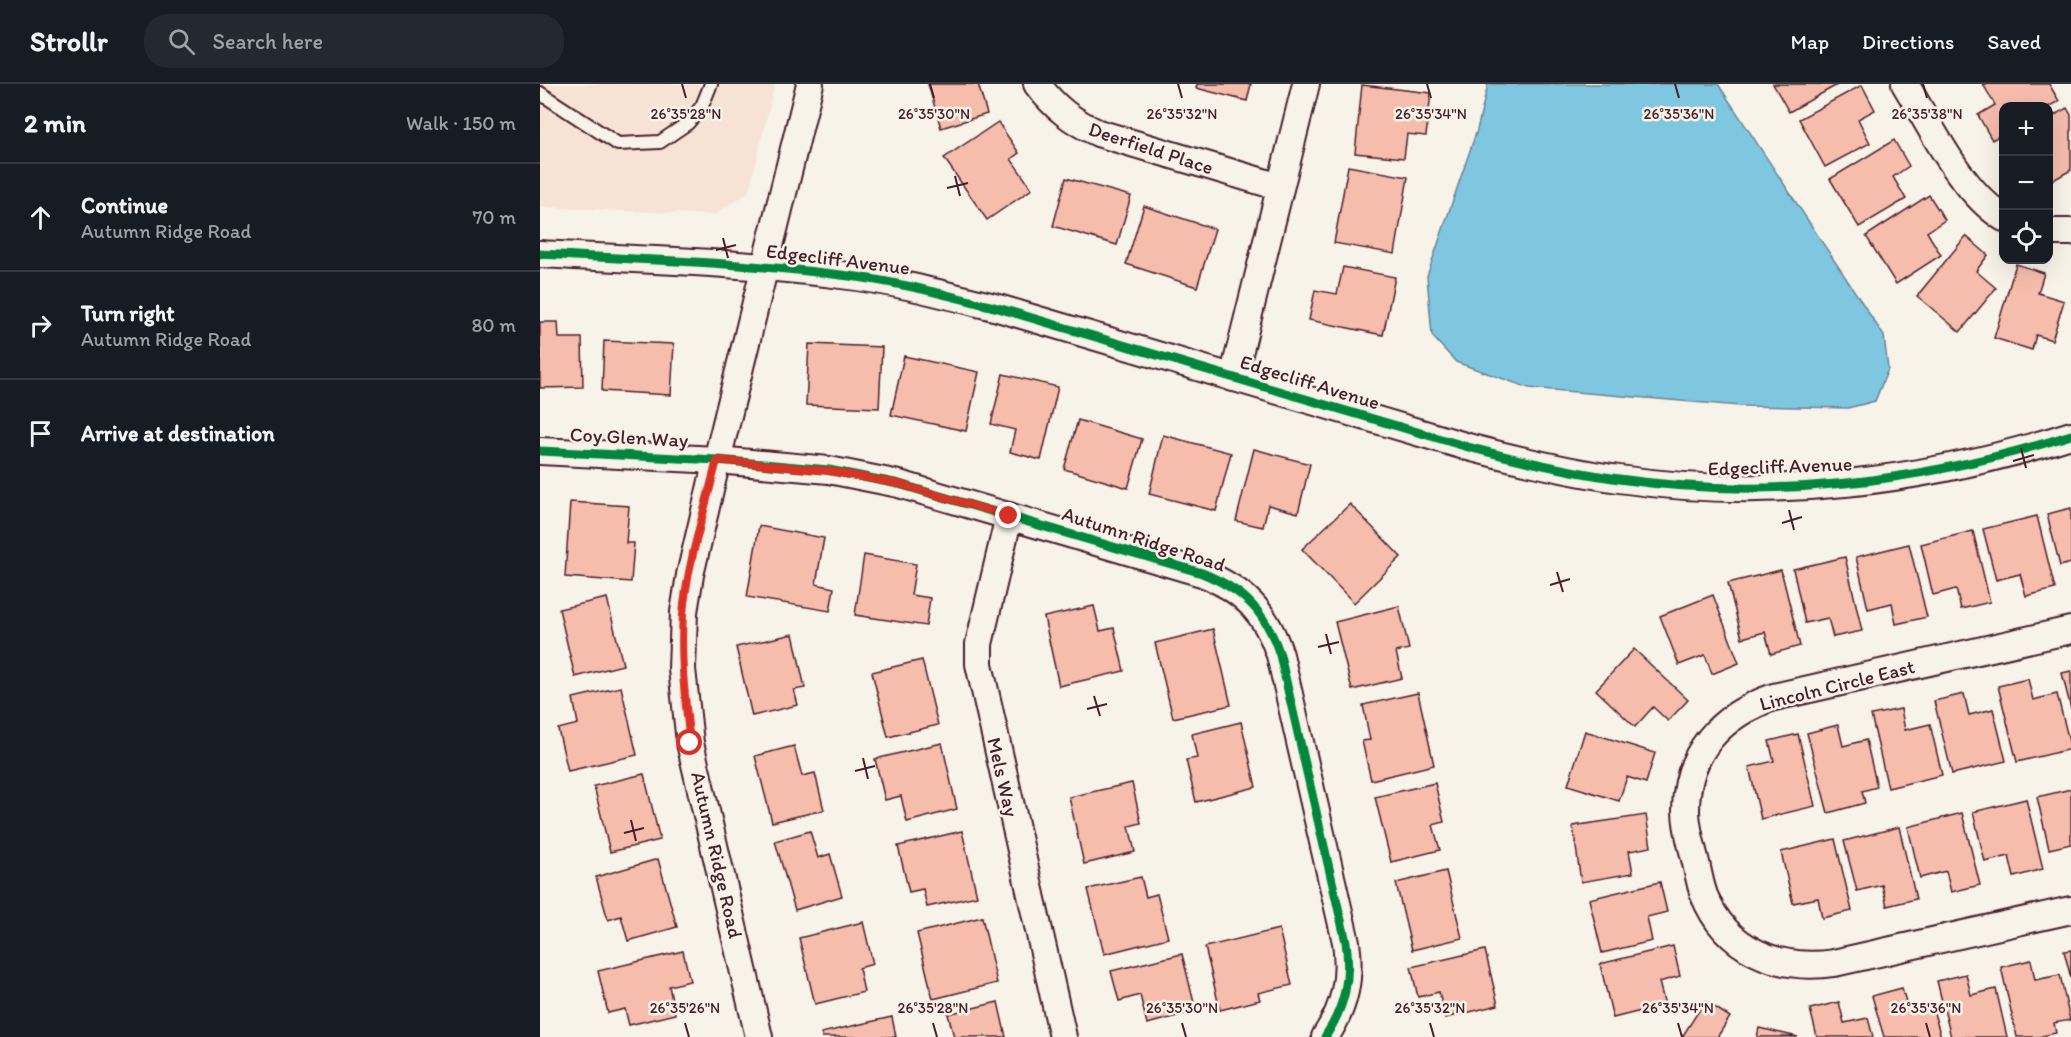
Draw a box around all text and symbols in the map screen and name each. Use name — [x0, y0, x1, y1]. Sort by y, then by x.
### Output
search box — [144, 14, 564, 68]
text: Strollr — [30, 24, 108, 58]
icon: search — [165, 25, 198, 58]
text: Search here — [213, 28, 323, 55]
text: Map — [1791, 29, 1829, 54]
text: Directions — [1862, 29, 1954, 54]
text: Saved — [1987, 29, 2041, 54]
map controls — [1999, 102, 2053, 264]
button: + — [1999, 102, 2053, 156]
text: 26°35'28"N — [651, 105, 721, 123]
text: 26°35'30"N — [898, 105, 970, 123]
text: 26°35'32"N — [1147, 105, 1217, 123]
text: 26°35'34"N — [1395, 105, 1467, 123]
text: 26°35'36"N — [1644, 105, 1714, 123]
text: 26°35'38"N — [1891, 105, 1963, 123]
text: 2 min — [24, 107, 86, 139]
text: Walk · 150 m — [406, 111, 516, 135]
street label: Deerfield Place — [1086, 117, 1216, 179]
button: − — [1999, 156, 2053, 210]
text: Continue — [81, 192, 168, 219]
icon: ahead — [24, 201, 57, 234]
text: 70 m — [472, 205, 516, 229]
button: locate — [1999, 210, 2053, 264]
text: Autumn Ridge Road — [81, 219, 251, 243]
street label: Edgecliff Avenue — [765, 238, 911, 280]
text: Turn right — [81, 300, 175, 327]
icon: right — [24, 309, 57, 342]
text: 80 m — [471, 313, 516, 337]
text: Autumn Ridge Road — [81, 327, 251, 351]
street label: Edgecliff Avenue — [1237, 349, 1383, 415]
icon: arrive — [24, 417, 57, 450]
text: Arrive at destination — [81, 420, 275, 447]
street label: Coy Glen Way — [569, 422, 689, 452]
street label: Edgecliff Avenue — [1707, 451, 1853, 481]
street label: Autumn Ridge Road — [1059, 501, 1229, 577]
route end — [995, 502, 1021, 528]
street label: Lincoln Circle East — [1757, 654, 1917, 716]
route start — [676, 729, 702, 755]
street label: Mels Way — [982, 735, 1024, 820]
street label: Autumn Ridge Road — [686, 769, 748, 941]
text: 26°35'26"N — [650, 999, 720, 1017]
text: 26°35'28"N — [898, 999, 968, 1017]
text: 26°35'30"N — [1146, 999, 1218, 1017]
text: 26°35'32"N — [1395, 999, 1465, 1017]
text: 26°35'34"N — [1642, 999, 1714, 1017]
text: 26°35'36"N — [1891, 999, 1961, 1017]

